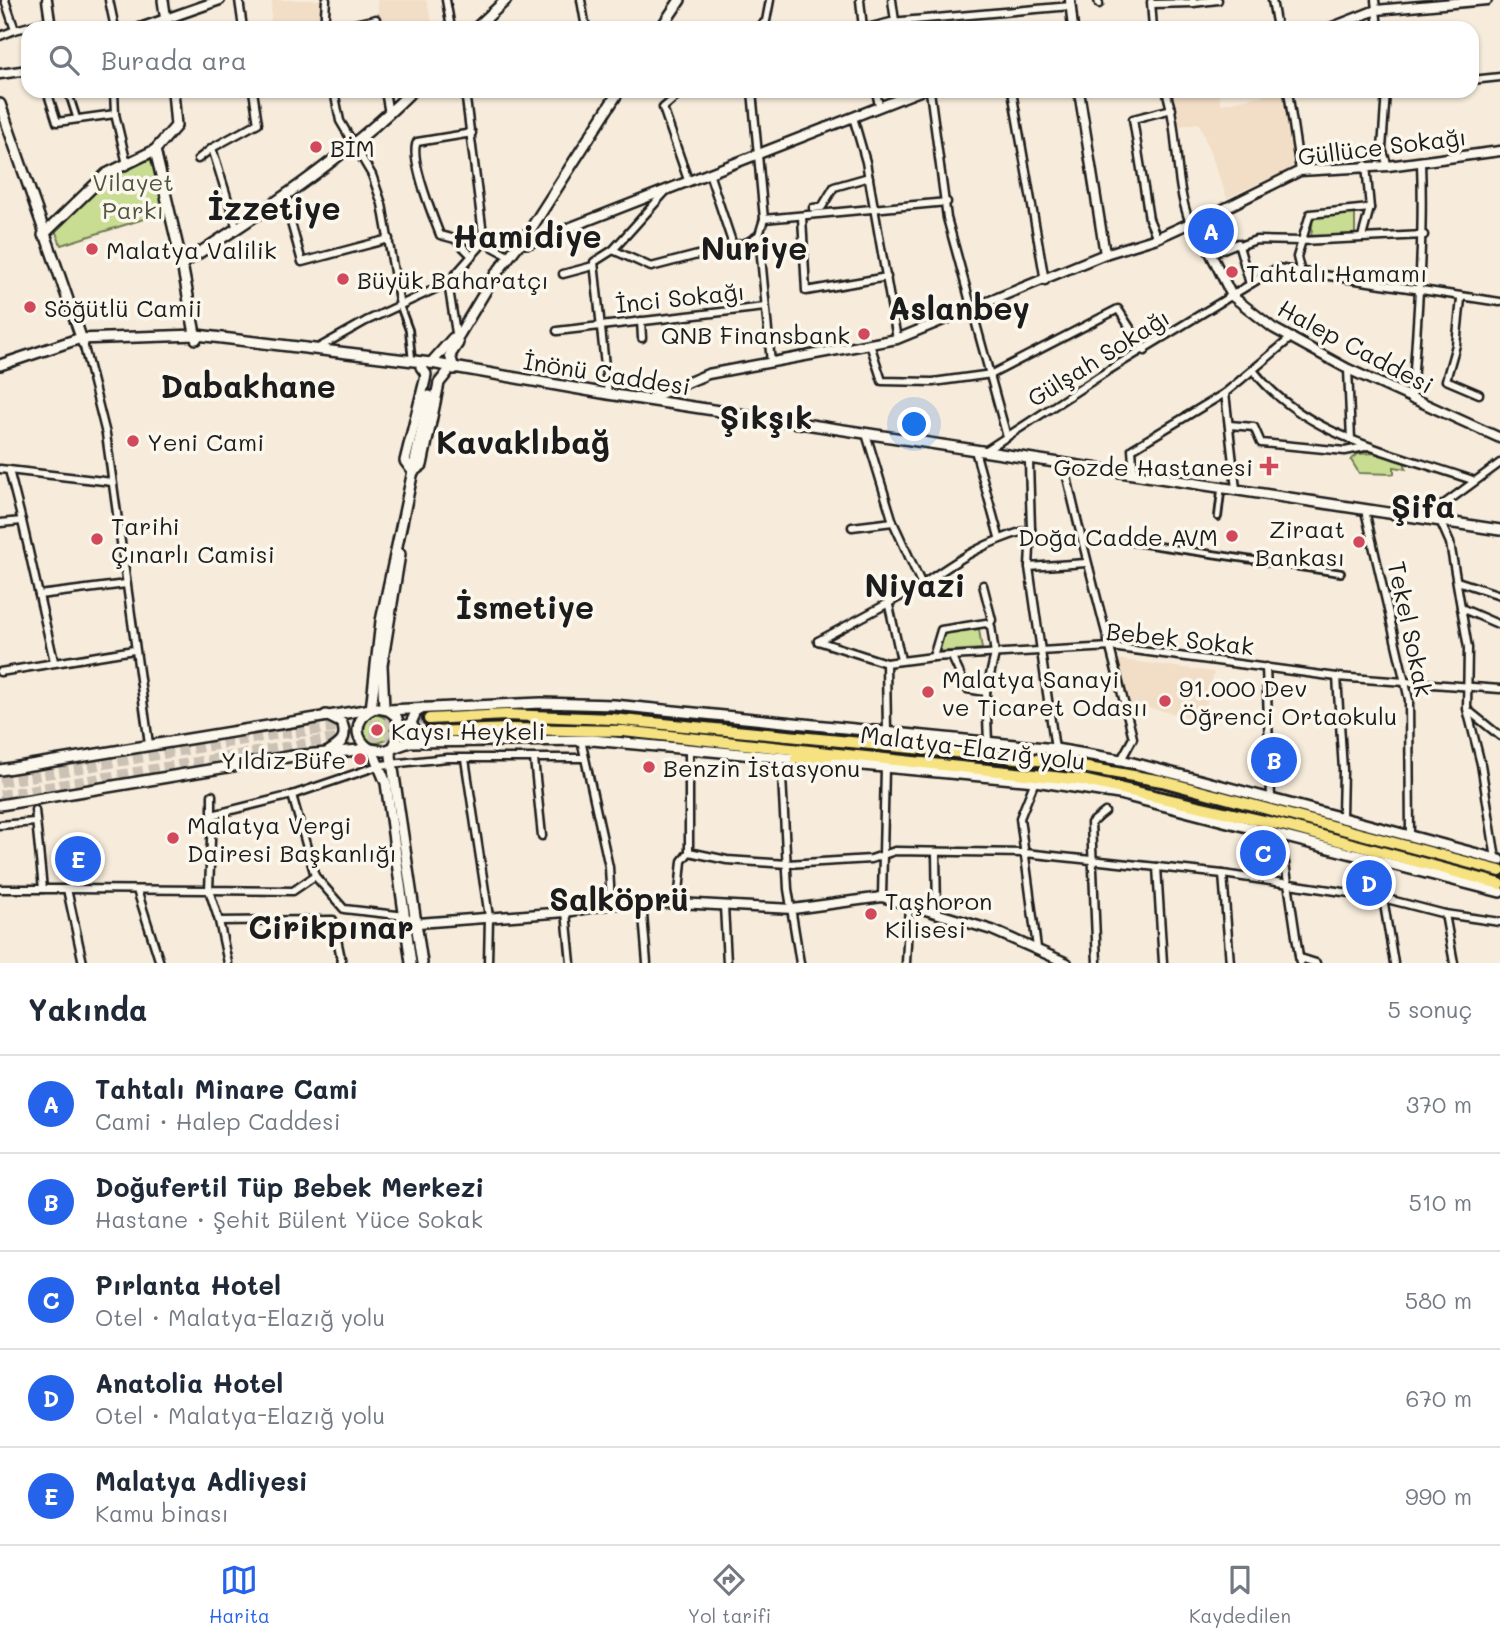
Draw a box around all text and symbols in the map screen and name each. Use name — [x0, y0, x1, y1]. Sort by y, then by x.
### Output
search box — [21, 21, 1479, 98]
icon: search — [45, 41, 83, 79]
text: Burada ara — [101, 43, 247, 77]
street label: Güllüce Sokağı — [1296, 120, 1468, 172]
place label: BİM — [330, 132, 375, 163]
marker: BİM — [308, 139, 324, 155]
park label: Vilayet Parkı — [92, 166, 174, 225]
district label: İzzetiye — [208, 186, 341, 229]
pin: A — [1188, 205, 1234, 257]
district label: Hamidiye — [452, 214, 602, 257]
district label: Nuriye — [701, 226, 807, 269]
place label: Malatya Valilik — [106, 234, 277, 265]
marker: Malatya Valilik — [84, 241, 100, 257]
place label: Tahtalı Hamamı — [1246, 257, 1427, 288]
place label: Büyük Baharatçı — [357, 264, 549, 295]
marker: Tahtalı Hamamı — [1224, 264, 1240, 280]
marker: Büyük Baharatçı — [335, 271, 351, 287]
street label: İnci Sokağı — [614, 275, 746, 319]
district label: Aslanbey — [888, 286, 1030, 329]
place label: Söğütlü Camii — [44, 292, 202, 323]
street label: Halep Caddesi — [1273, 292, 1439, 400]
marker: Söğütlü Camii — [22, 299, 38, 315]
street label: Gülşah Sokağı — [1021, 301, 1175, 413]
place label: QNB Finansbank — [661, 319, 850, 350]
marker: QNB Finansbank — [856, 326, 872, 342]
street label: İnönü Caddesi — [521, 345, 693, 401]
district label: Dabakhane — [160, 364, 336, 406]
district label: Şıkşık — [719, 395, 813, 438]
your location — [897, 407, 931, 441]
district label: Kavaklıbağ — [436, 420, 610, 462]
place label: Yeni Cami — [147, 426, 264, 457]
marker: Yeni Cami — [125, 433, 141, 449]
place label: Gozde Hastanesi — [1053, 451, 1253, 482]
marker: Gozde Hastanesi — [1259, 456, 1279, 476]
district label: Şifa — [1391, 484, 1455, 526]
place label: Tarihi Çınarlı Camisi — [111, 510, 275, 569]
place label: Ziraat Bankası — [1255, 513, 1345, 572]
place label: Doğa Cadde AVM — [1018, 521, 1218, 552]
marker: Doğa Cadde AVM — [1224, 528, 1240, 544]
marker: Tarihi Çınarlı Camisi — [89, 531, 105, 547]
marker: Ziraat Bankası — [1351, 534, 1367, 550]
street label: Tekel Sokak — [1382, 558, 1440, 700]
district label: Niyazi — [865, 563, 966, 606]
district label: İsmetiye — [456, 585, 594, 628]
street label: Bebek Sokak — [1105, 615, 1255, 661]
place label: Malatya Sanayi ve Ticaret Odasıı — [942, 663, 1148, 722]
place label: 91.000 Dev Öğrenci Ortaokulu — [1179, 672, 1397, 731]
marker: Malatya Sanayi ve Ticaret Odasıı — [920, 684, 936, 700]
marker: 91.000 Dev Öğrenci Ortaokulu — [1157, 693, 1173, 709]
place label: Kaysı Heykeli — [391, 715, 545, 746]
street label: Malatya-Elazığ yolu — [859, 718, 1087, 776]
marker: Kaysı Heykeli — [369, 722, 385, 738]
pin: B — [1251, 734, 1297, 786]
place label: Yıldız Büfe — [221, 744, 346, 775]
marker: Yıldız Büfe — [352, 751, 368, 767]
place label: Benzin İstasyonu — [663, 752, 860, 783]
marker: Benzin İstasyonu — [641, 759, 657, 775]
place label: Malatya Vergi Dairesi Başkanlığı — [187, 809, 397, 868]
pin: C — [1240, 827, 1286, 879]
marker: Malatya Vergi Dairesi Başkanlığı — [165, 830, 181, 846]
pin: E — [55, 833, 101, 885]
pin: D — [1346, 857, 1392, 909]
district label: Salköprü — [549, 877, 689, 919]
place label: Taşhoron Kilisesi — [885, 885, 992, 944]
district label: Cirikpınar — [248, 905, 414, 947]
marker: Taşhoron Kilisesi — [863, 906, 879, 922]
text: Yakında — [28, 989, 147, 1029]
text: 5 sonuç — [1388, 994, 1472, 1024]
text: Tahtalı Minare Cami — [95, 1072, 358, 1106]
text: A — [43, 1089, 59, 1119]
text: 370 m — [1406, 1089, 1472, 1119]
text: Cami · Halep Caddesi — [95, 1106, 341, 1136]
text: Doğufertil Tüp Bebek Merkezi — [95, 1170, 484, 1204]
text: B — [43, 1187, 59, 1217]
text: 510 m — [1408, 1187, 1472, 1217]
text: Hastane · Şehit Bülent Yüce Sokak — [95, 1204, 483, 1234]
text: Pırlanta Hotel — [95, 1268, 281, 1302]
text: C — [42, 1285, 60, 1315]
text: 580 m — [1405, 1285, 1472, 1315]
text: Otel · Malatya-Elazığ yolu — [95, 1302, 385, 1332]
text: Anatolia Hotel — [95, 1366, 283, 1400]
text: D — [43, 1383, 59, 1413]
text: 670 m — [1405, 1383, 1472, 1413]
text: Otel · Malatya-Elazığ yolu — [95, 1400, 385, 1430]
text: Malatya Adliyesi — [95, 1464, 308, 1498]
text: E — [44, 1481, 58, 1511]
text: 990 m — [1405, 1481, 1472, 1511]
text: Kamu binası — [95, 1498, 229, 1528]
tab: Harita — [209, 1561, 270, 1628]
tab: Yol tarifi — [688, 1561, 771, 1628]
tab: Kaydedilen — [1189, 1561, 1291, 1628]

